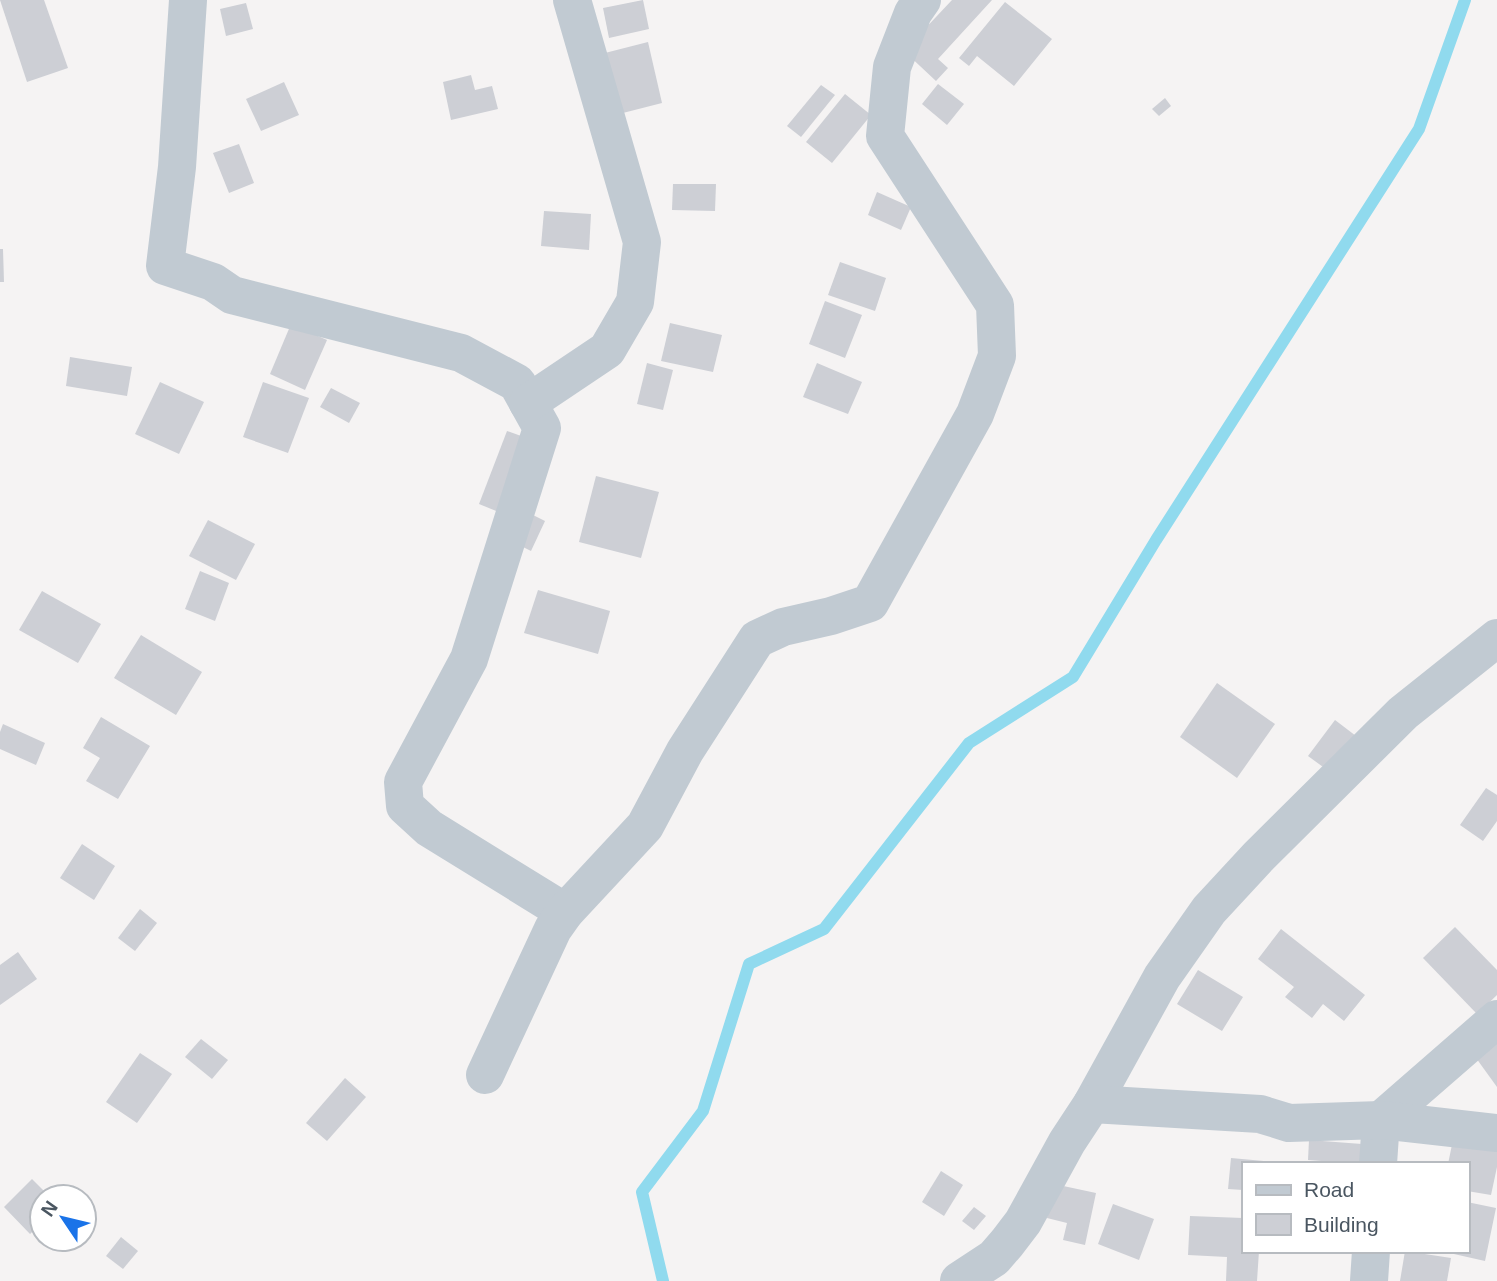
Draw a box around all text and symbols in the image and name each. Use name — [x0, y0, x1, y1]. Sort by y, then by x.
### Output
legend — [1242, 1162, 1469, 1253]
text: Road — [1304, 1178, 1354, 1201]
north arrow — [28, 1183, 98, 1253]
text: N — [37, 1197, 62, 1220]
text: Building — [1304, 1213, 1379, 1236]

